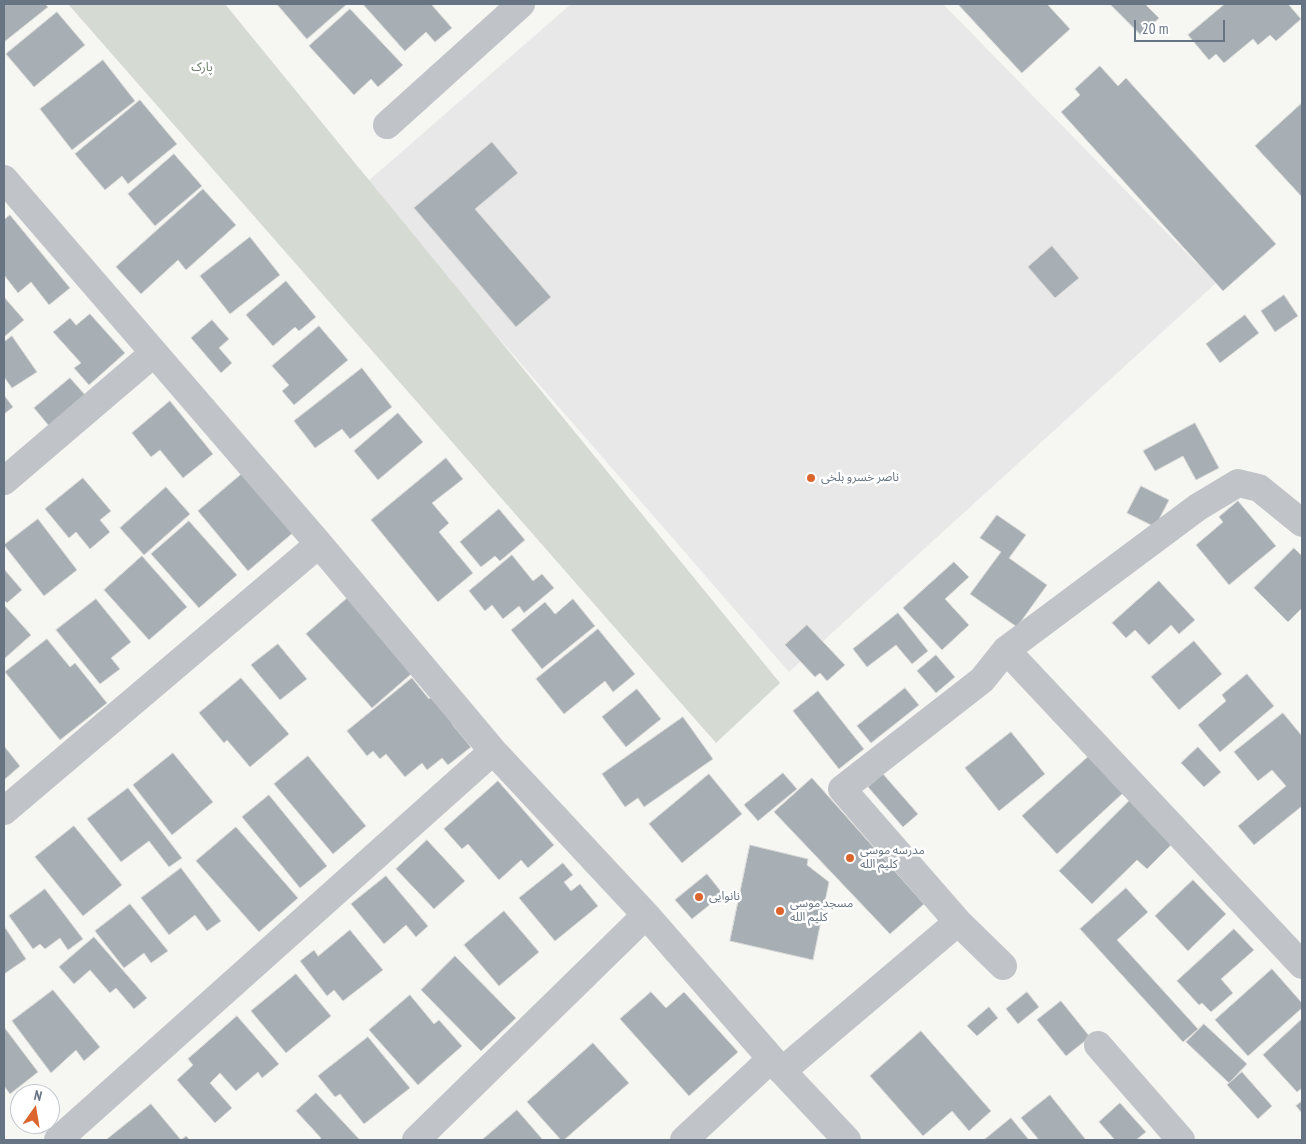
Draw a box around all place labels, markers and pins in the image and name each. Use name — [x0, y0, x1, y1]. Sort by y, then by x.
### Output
place label: ناصر خسرو بلخی — [821, 471, 899, 485]
marker: ناصر خسرو بلخی — [805, 472, 817, 484]
place label: مدرسه موسی کلیم الله — [860, 844, 925, 872]
marker: مدرسه موسی کلیم الله — [844, 852, 856, 864]
place label: نانوایی — [709, 890, 740, 904]
marker: نانوایی — [693, 891, 705, 903]
place label: مسجد موسی کلیم الله — [790, 897, 853, 925]
marker: مسجد موسی کلیم الله — [774, 905, 786, 917]

